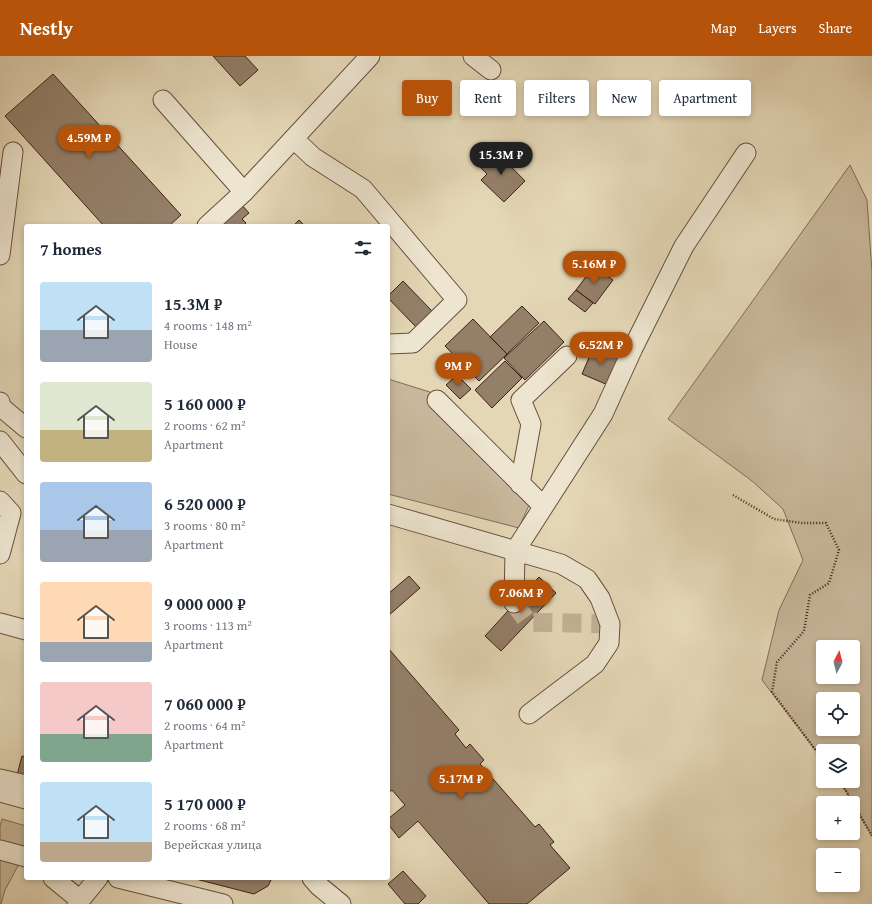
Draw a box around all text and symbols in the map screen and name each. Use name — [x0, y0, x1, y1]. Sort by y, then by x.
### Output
text: Nestly — [20, 14, 73, 42]
text: Map — [711, 18, 737, 38]
text: Layers — [759, 18, 797, 38]
text: Share — [819, 18, 852, 38]
chip: Buy — [402, 80, 452, 116]
chip: Rent — [460, 80, 516, 116]
chip: Filters — [524, 80, 589, 116]
chip: New — [597, 80, 651, 116]
chip: Apartment — [659, 80, 751, 116]
pin: 4.59M ₽ — [52, 125, 126, 159]
text: 4.59M ₽ — [67, 128, 111, 147]
pin: 15.3M ₽ — [464, 142, 538, 176]
text: 15.3M ₽ — [479, 145, 523, 164]
text: 7 homes — [40, 236, 102, 261]
icon: filters — [352, 237, 374, 259]
pin: 5.16M ₽ — [557, 251, 631, 285]
text: 5.16M ₽ — [572, 254, 616, 273]
text: 15.3M ₽ — [164, 291, 222, 316]
icon: home — [72, 298, 120, 346]
text: 4 rooms · 148 m² — [164, 316, 252, 335]
pin: 6.52M ₽ — [564, 332, 638, 366]
text: House — [164, 335, 198, 354]
text: 6.52M ₽ — [579, 335, 623, 354]
pin: 9M ₽ — [434, 353, 482, 387]
text: 9M ₽ — [444, 356, 472, 375]
text: 5 160 000 ₽ — [164, 391, 246, 416]
icon: home — [72, 398, 120, 446]
text: 2 rooms · 62 m² — [164, 416, 246, 435]
text: Apartment — [164, 435, 224, 454]
text: 6 520 000 ₽ — [164, 491, 246, 516]
icon: home — [72, 498, 120, 546]
text: 3 rooms · 80 m² — [164, 516, 246, 535]
text: Apartment — [164, 535, 224, 554]
pin: 7.06M ₽ — [484, 580, 558, 614]
text: 7.06M ₽ — [499, 583, 543, 602]
text: 9 000 000 ₽ — [164, 591, 246, 616]
icon: home — [72, 598, 120, 646]
text: 3 rooms · 113 m² — [164, 616, 252, 635]
text: Apartment — [164, 635, 224, 654]
north arrow — [816, 640, 860, 684]
map controls — [816, 640, 860, 892]
text: 7 060 000 ₽ — [164, 691, 246, 716]
button: locate — [816, 692, 860, 736]
icon: home — [72, 698, 120, 746]
text: 2 rooms · 64 m² — [164, 716, 246, 735]
text: Apartment — [164, 735, 224, 754]
button: layers — [816, 744, 860, 788]
pin: 5.17M ₽ — [424, 766, 498, 800]
text: 5.17M ₽ — [439, 769, 483, 788]
text: 5 170 000 ₽ — [164, 791, 246, 816]
button: + — [816, 796, 860, 840]
icon: home — [72, 798, 120, 846]
text: 2 rooms · 68 m² — [164, 816, 246, 835]
text: Верейская улица — [164, 835, 262, 854]
button: − — [816, 848, 860, 892]

